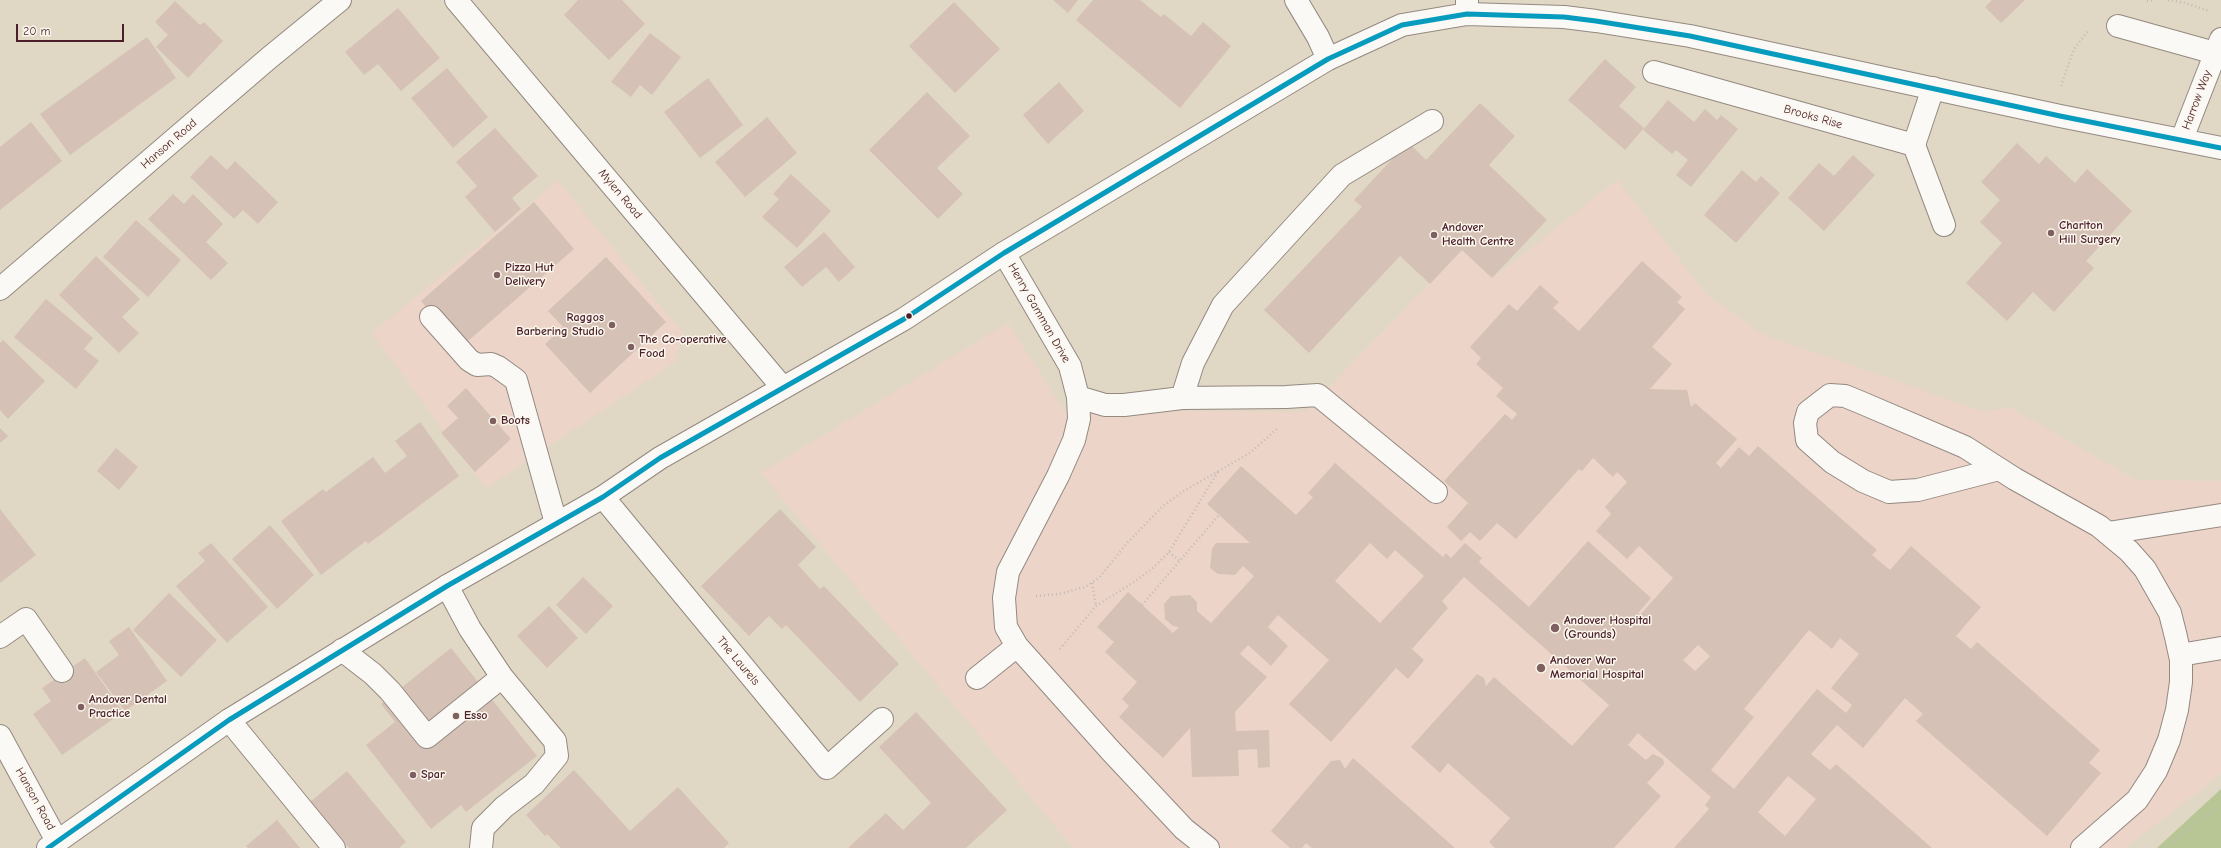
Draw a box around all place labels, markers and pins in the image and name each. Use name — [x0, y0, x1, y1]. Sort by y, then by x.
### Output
place label: Charlton Hill Surgery — [2059, 219, 2120, 247]
place label: Andover Health Centre — [1442, 221, 1514, 249]
marker: Charlton Hill Surgery — [2046, 228, 2056, 238]
marker: Andover Health Centre — [1429, 230, 1439, 240]
place label: Pizza Hut Delivery — [505, 261, 554, 289]
marker: Pizza Hut Delivery — [492, 270, 502, 280]
place label: Raggos Barbering Studio — [516, 311, 604, 339]
unlabelled marker — [904, 311, 914, 321]
marker: Raggos Barbering Studio — [607, 320, 617, 330]
place label: The Co-operative Food — [639, 333, 727, 361]
marker: The Co-operative Food — [626, 342, 636, 352]
place label: Boots — [501, 414, 530, 428]
marker: Boots — [488, 416, 498, 426]
place label: Andover Hospital (Grounds) — [1564, 614, 1651, 642]
marker: Andover Hospital (Grounds) — [1549, 622, 1561, 634]
place label: Andover War Memorial Hospital — [1550, 654, 1644, 682]
marker: Andover War Memorial Hospital — [1535, 662, 1547, 674]
place label: Andover Dental Practice — [89, 693, 167, 721]
marker: Andover Dental Practice — [76, 702, 86, 712]
place label: Esso — [464, 709, 488, 723]
marker: Esso — [451, 711, 461, 721]
place label: Spar — [421, 768, 445, 782]
marker: Spar — [408, 770, 418, 780]

